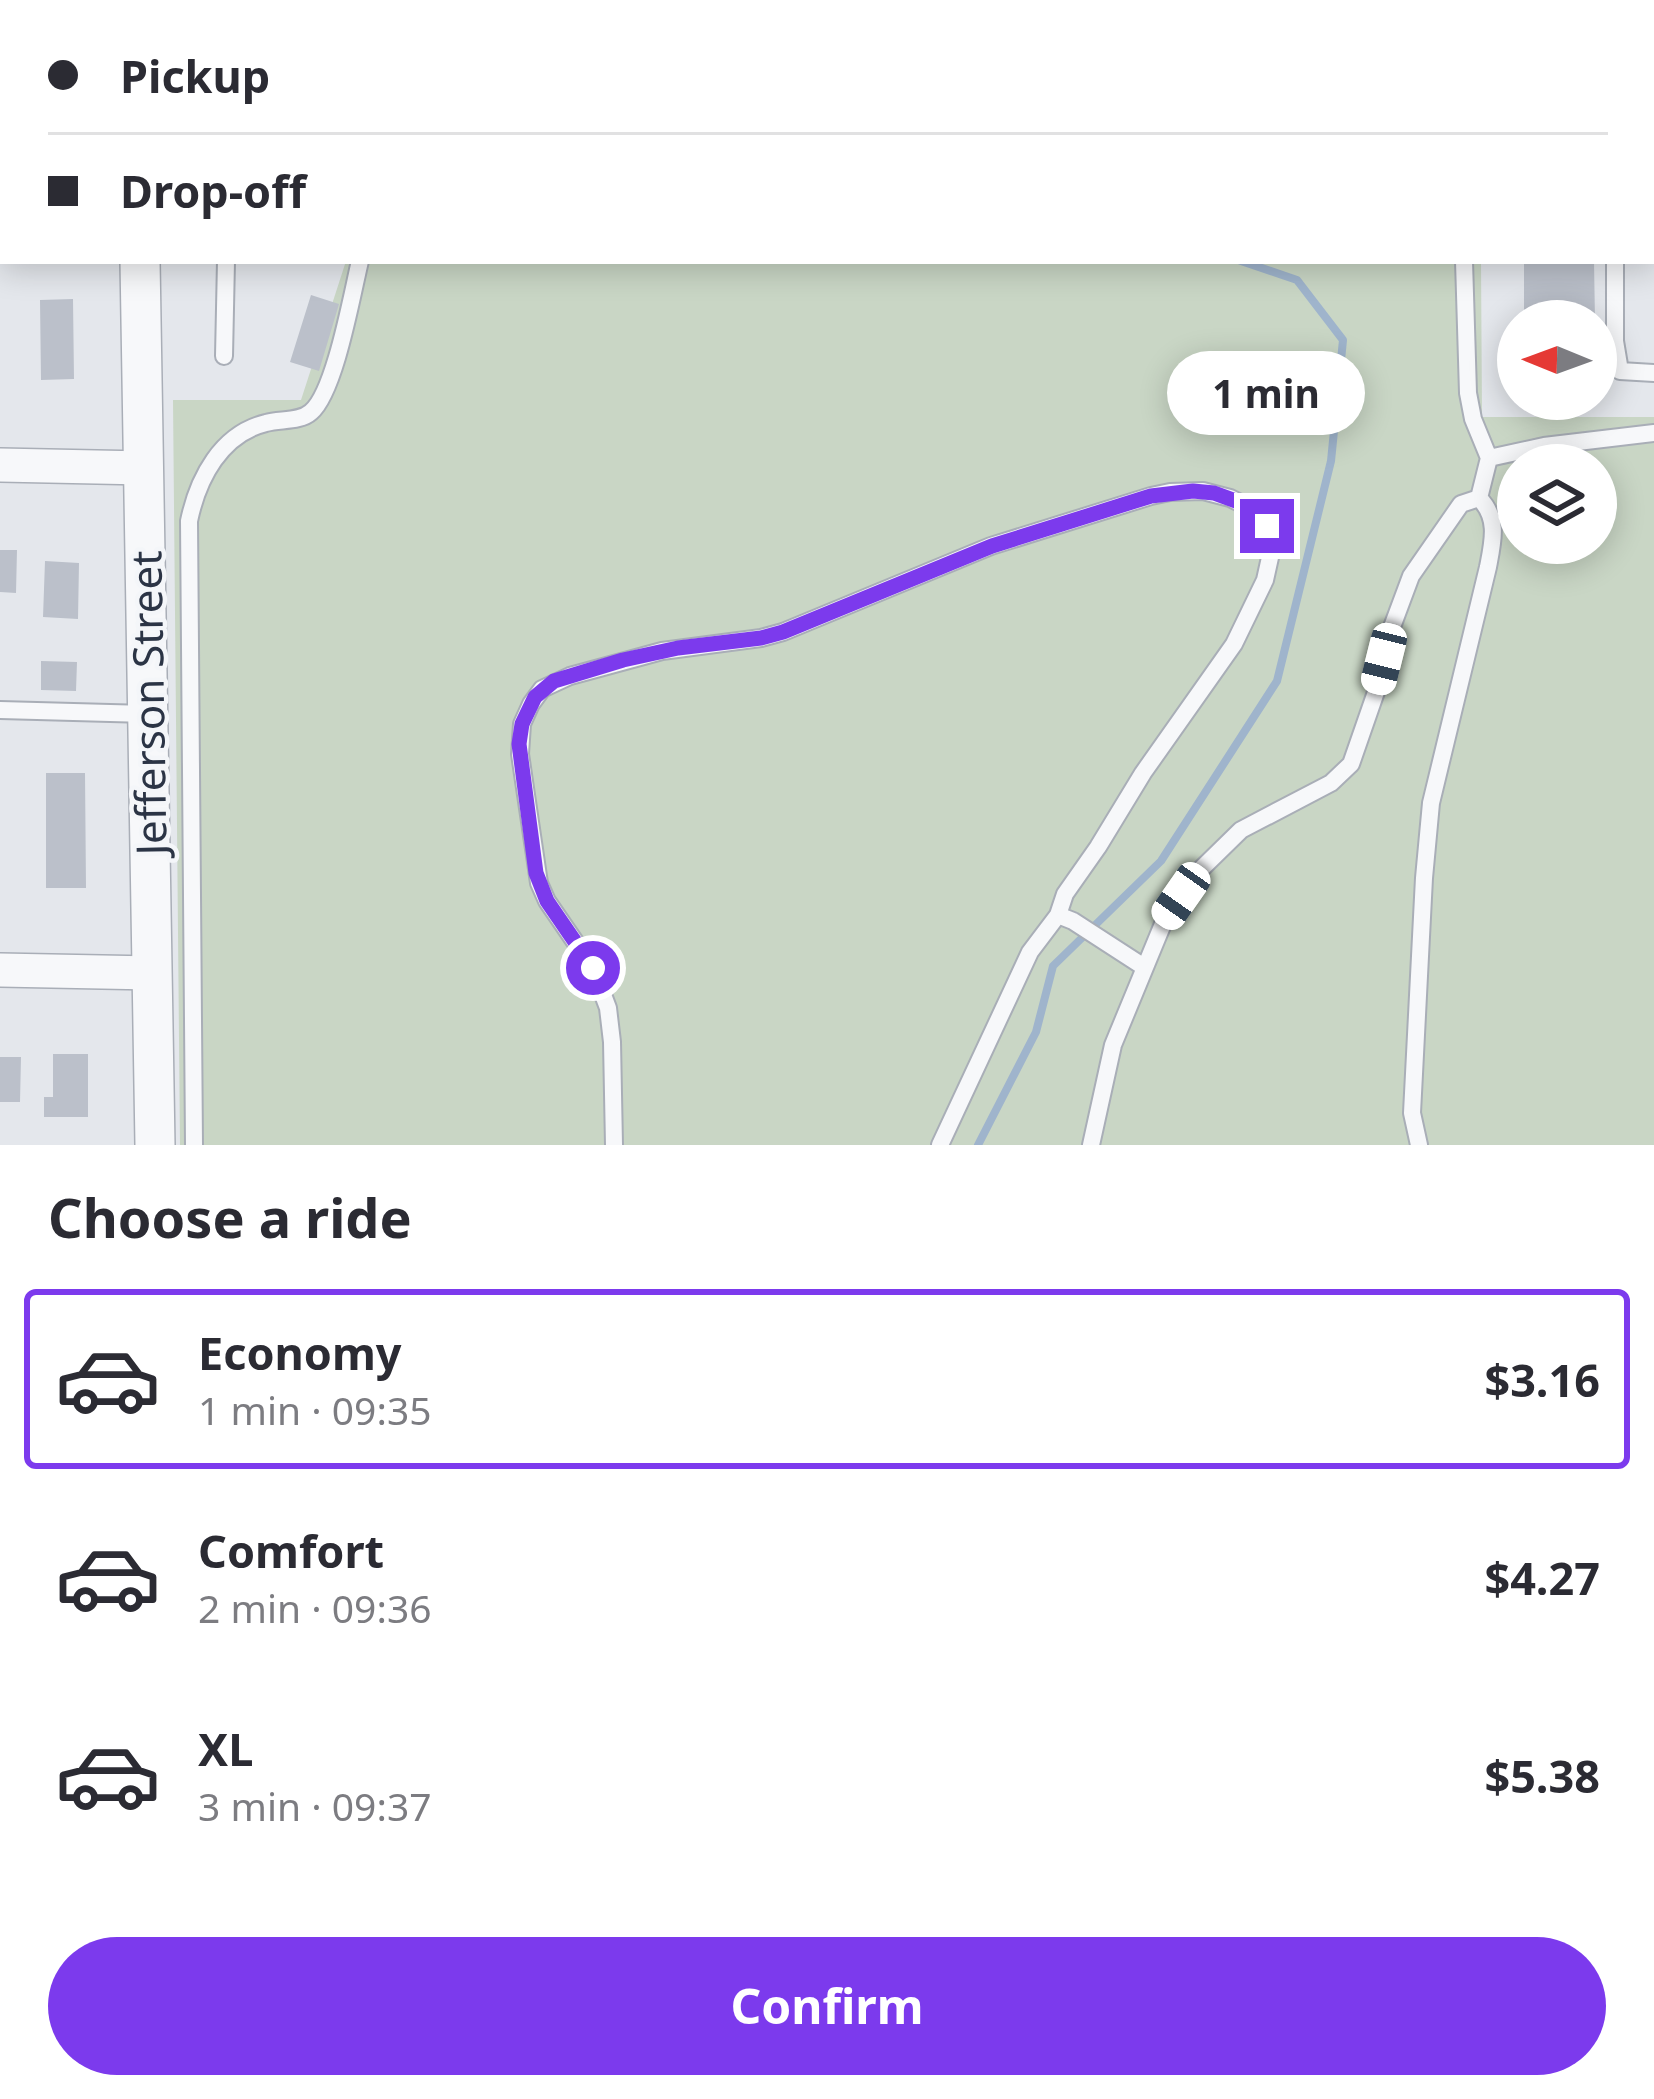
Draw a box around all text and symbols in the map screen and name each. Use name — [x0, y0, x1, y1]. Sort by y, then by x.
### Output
text: Pickup — [120, 45, 270, 106]
text: Drop-off — [120, 160, 306, 221]
north arrow — [1497, 300, 1617, 420]
map controls — [1497, 300, 1617, 564]
callout: 1 min — [1168, 352, 1366, 436]
text: 1 min — [1212, 366, 1320, 419]
button: layers — [1497, 444, 1617, 564]
route end — [1240, 499, 1294, 553]
street label: Jefferson Street — [116, 550, 179, 860]
car — [1358, 620, 1410, 698]
car — [1146, 856, 1216, 936]
route start — [566, 941, 620, 995]
text: Choose a ride — [48, 1180, 412, 1254]
text: Economy — [198, 1322, 402, 1383]
icon: car — [54, 1325, 162, 1433]
text: $3.16 — [1484, 1349, 1600, 1410]
text: 1 min · 09:35 — [198, 1383, 432, 1436]
text: Comfort — [198, 1520, 384, 1581]
icon: car — [54, 1523, 162, 1631]
text: $4.27 — [1484, 1547, 1600, 1608]
text: 2 min · 09:36 — [198, 1581, 432, 1634]
text: XL — [198, 1718, 253, 1779]
icon: car — [54, 1721, 162, 1829]
text: $5.38 — [1484, 1745, 1600, 1806]
text: 3 min · 09:37 — [198, 1779, 432, 1832]
button: Confirm — [48, 1937, 1606, 2075]

